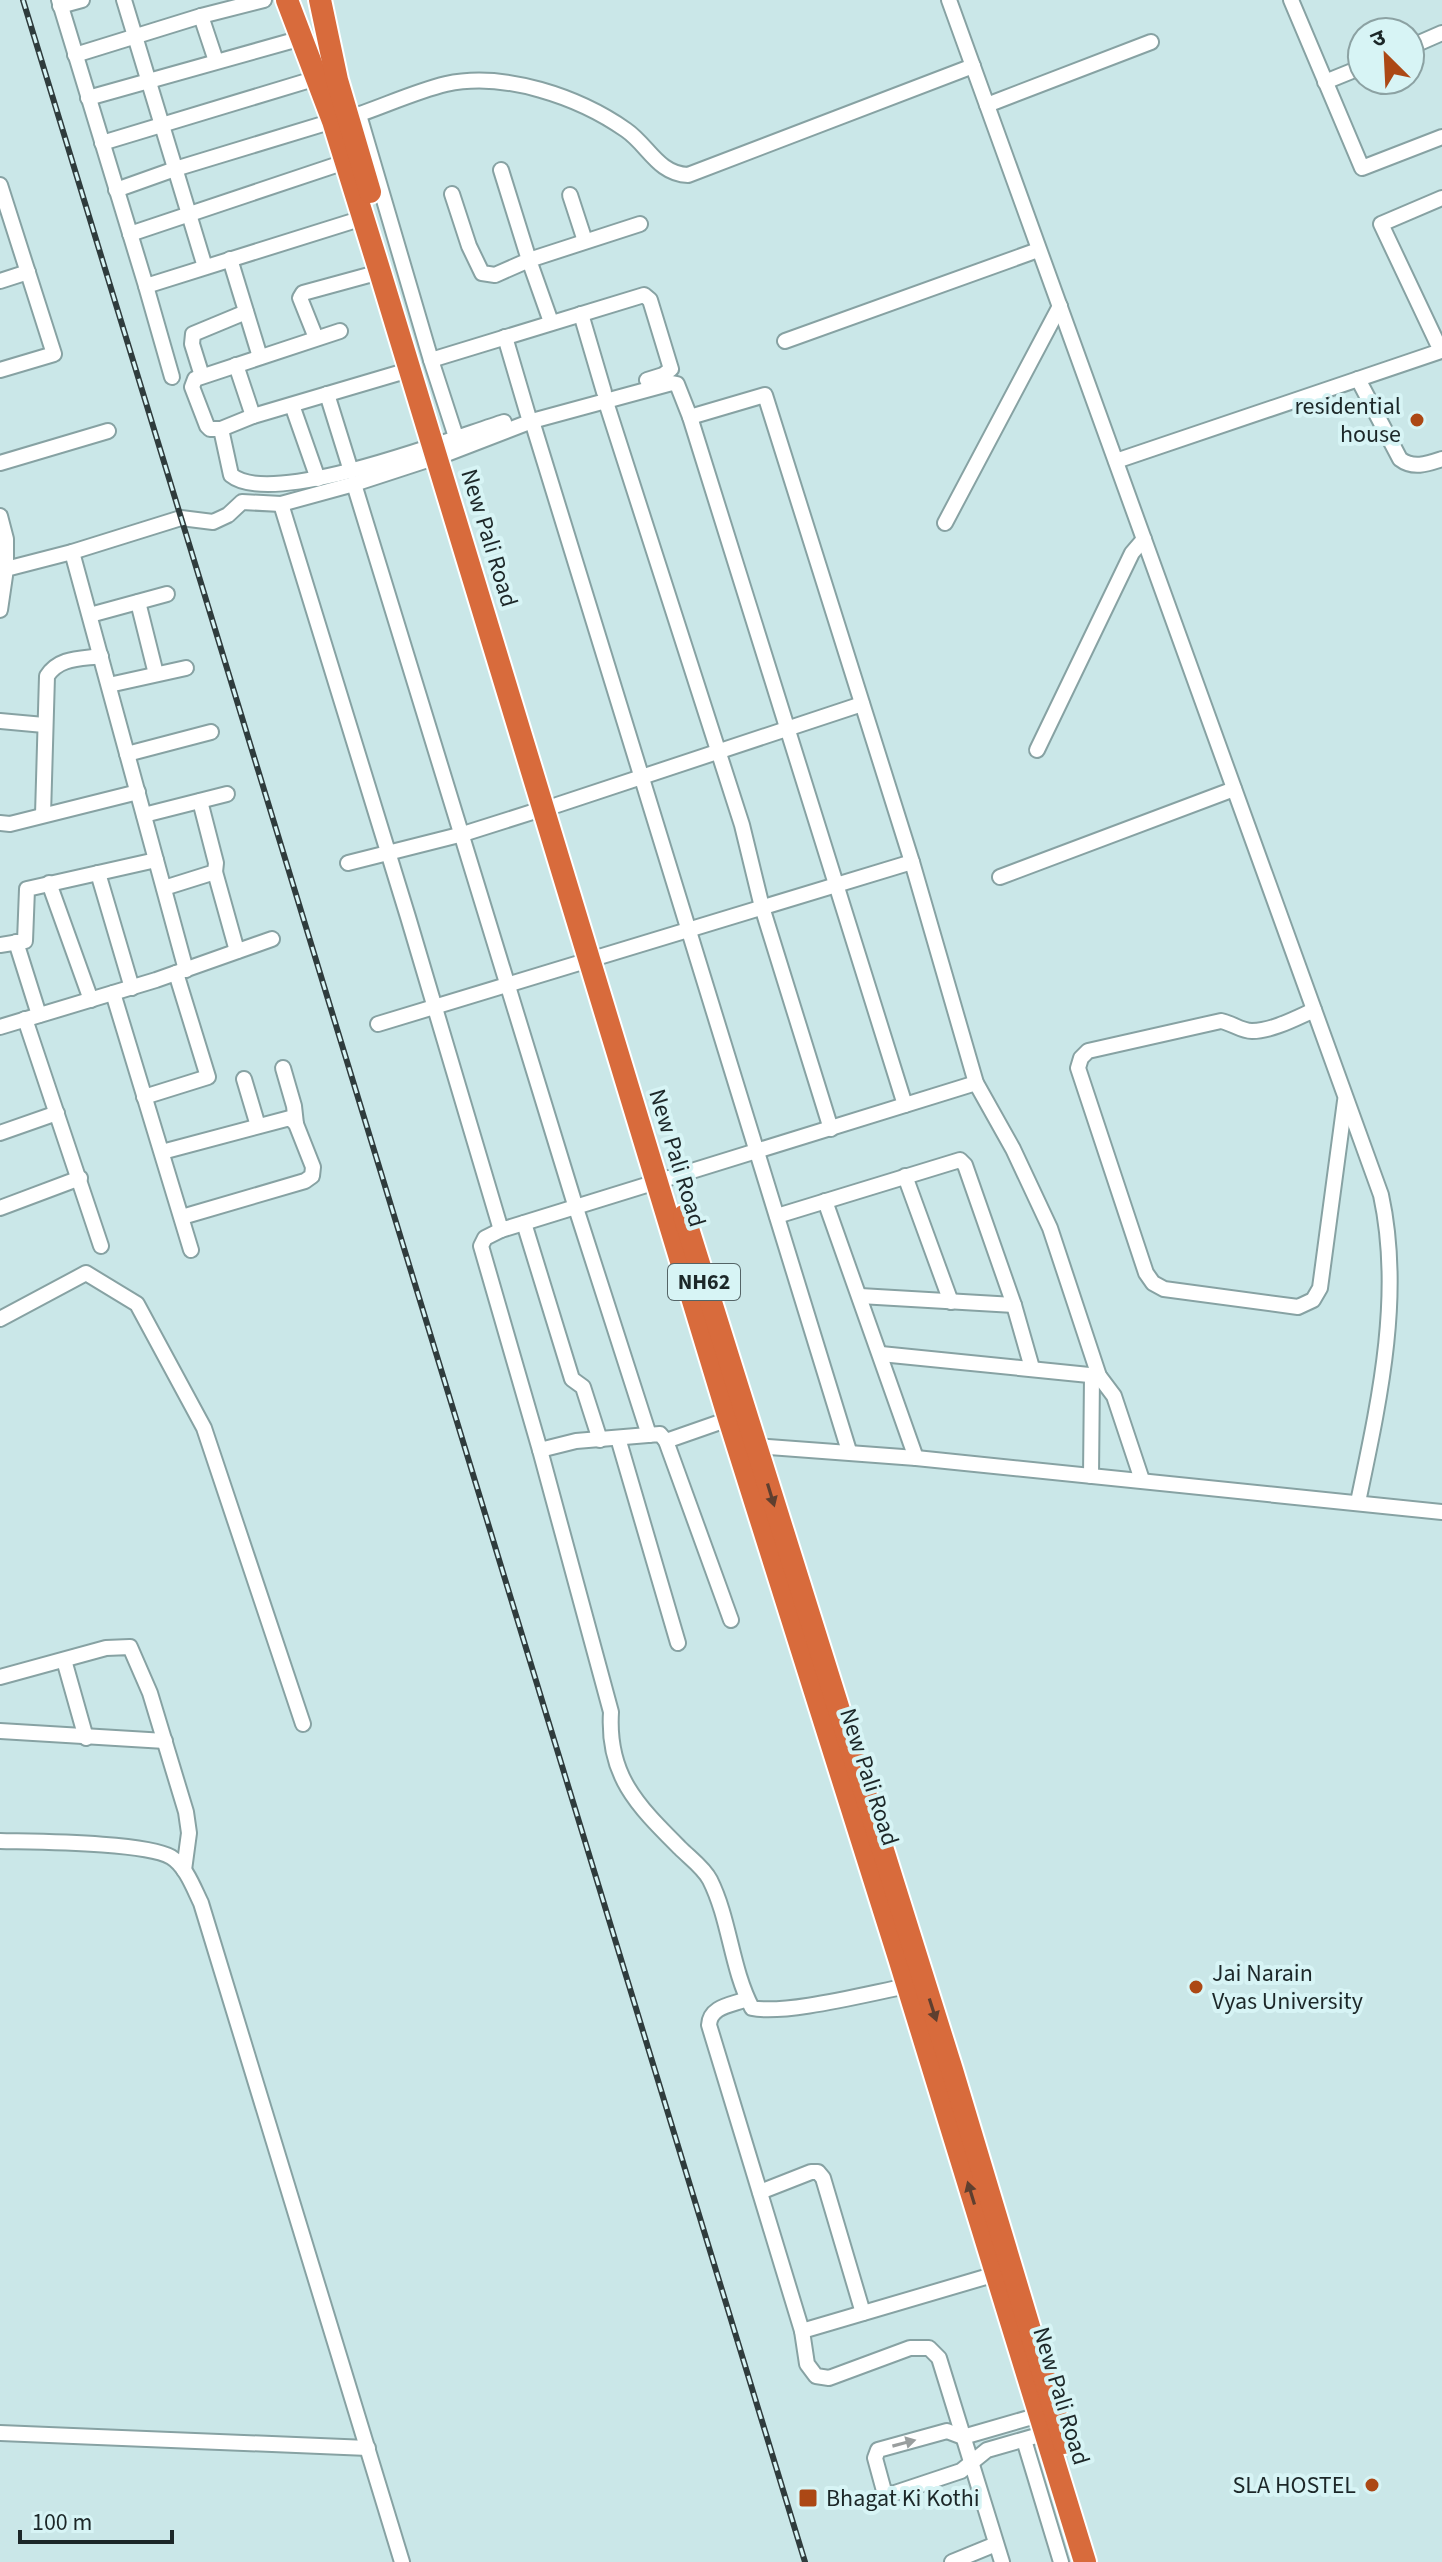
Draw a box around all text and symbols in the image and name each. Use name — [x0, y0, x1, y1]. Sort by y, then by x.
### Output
north arrow — [1346, 16, 1426, 96]
text: उ — [1366, 21, 1392, 56]
place label: residential house — [1294, 389, 1401, 452]
marker: residential house — [1408, 411, 1426, 429]
street label: New Pali Road — [451, 465, 527, 611]
street label: New Pali Road — [639, 1085, 715, 1231]
road number: NH62 — [668, 1264, 740, 1300]
one-way arrow — [765, 1483, 778, 1507]
street label: New Pali Road — [830, 1704, 908, 1850]
place label: Jai Narain Vyas University — [1212, 1956, 1363, 2019]
marker: Jai Narain Vyas University — [1187, 1978, 1205, 1996]
one-way arrow — [928, 1998, 940, 2022]
one-way arrow — [964, 2181, 977, 2205]
street label: New Pali Road — [1023, 2323, 1099, 2469]
one-way arrow — [891, 2436, 916, 2448]
place label: SLA HOSTEL — [1233, 2468, 1356, 2503]
marker: SLA HOSTEL — [1363, 2476, 1381, 2494]
place label: Bhagat Ki Kothi — [826, 2481, 980, 2516]
marker: Bhagat Ki Kothi — [797, 2487, 819, 2509]
scale bar — [20, 2494, 172, 2544]
text: 100 m — [32, 2505, 92, 2540]

